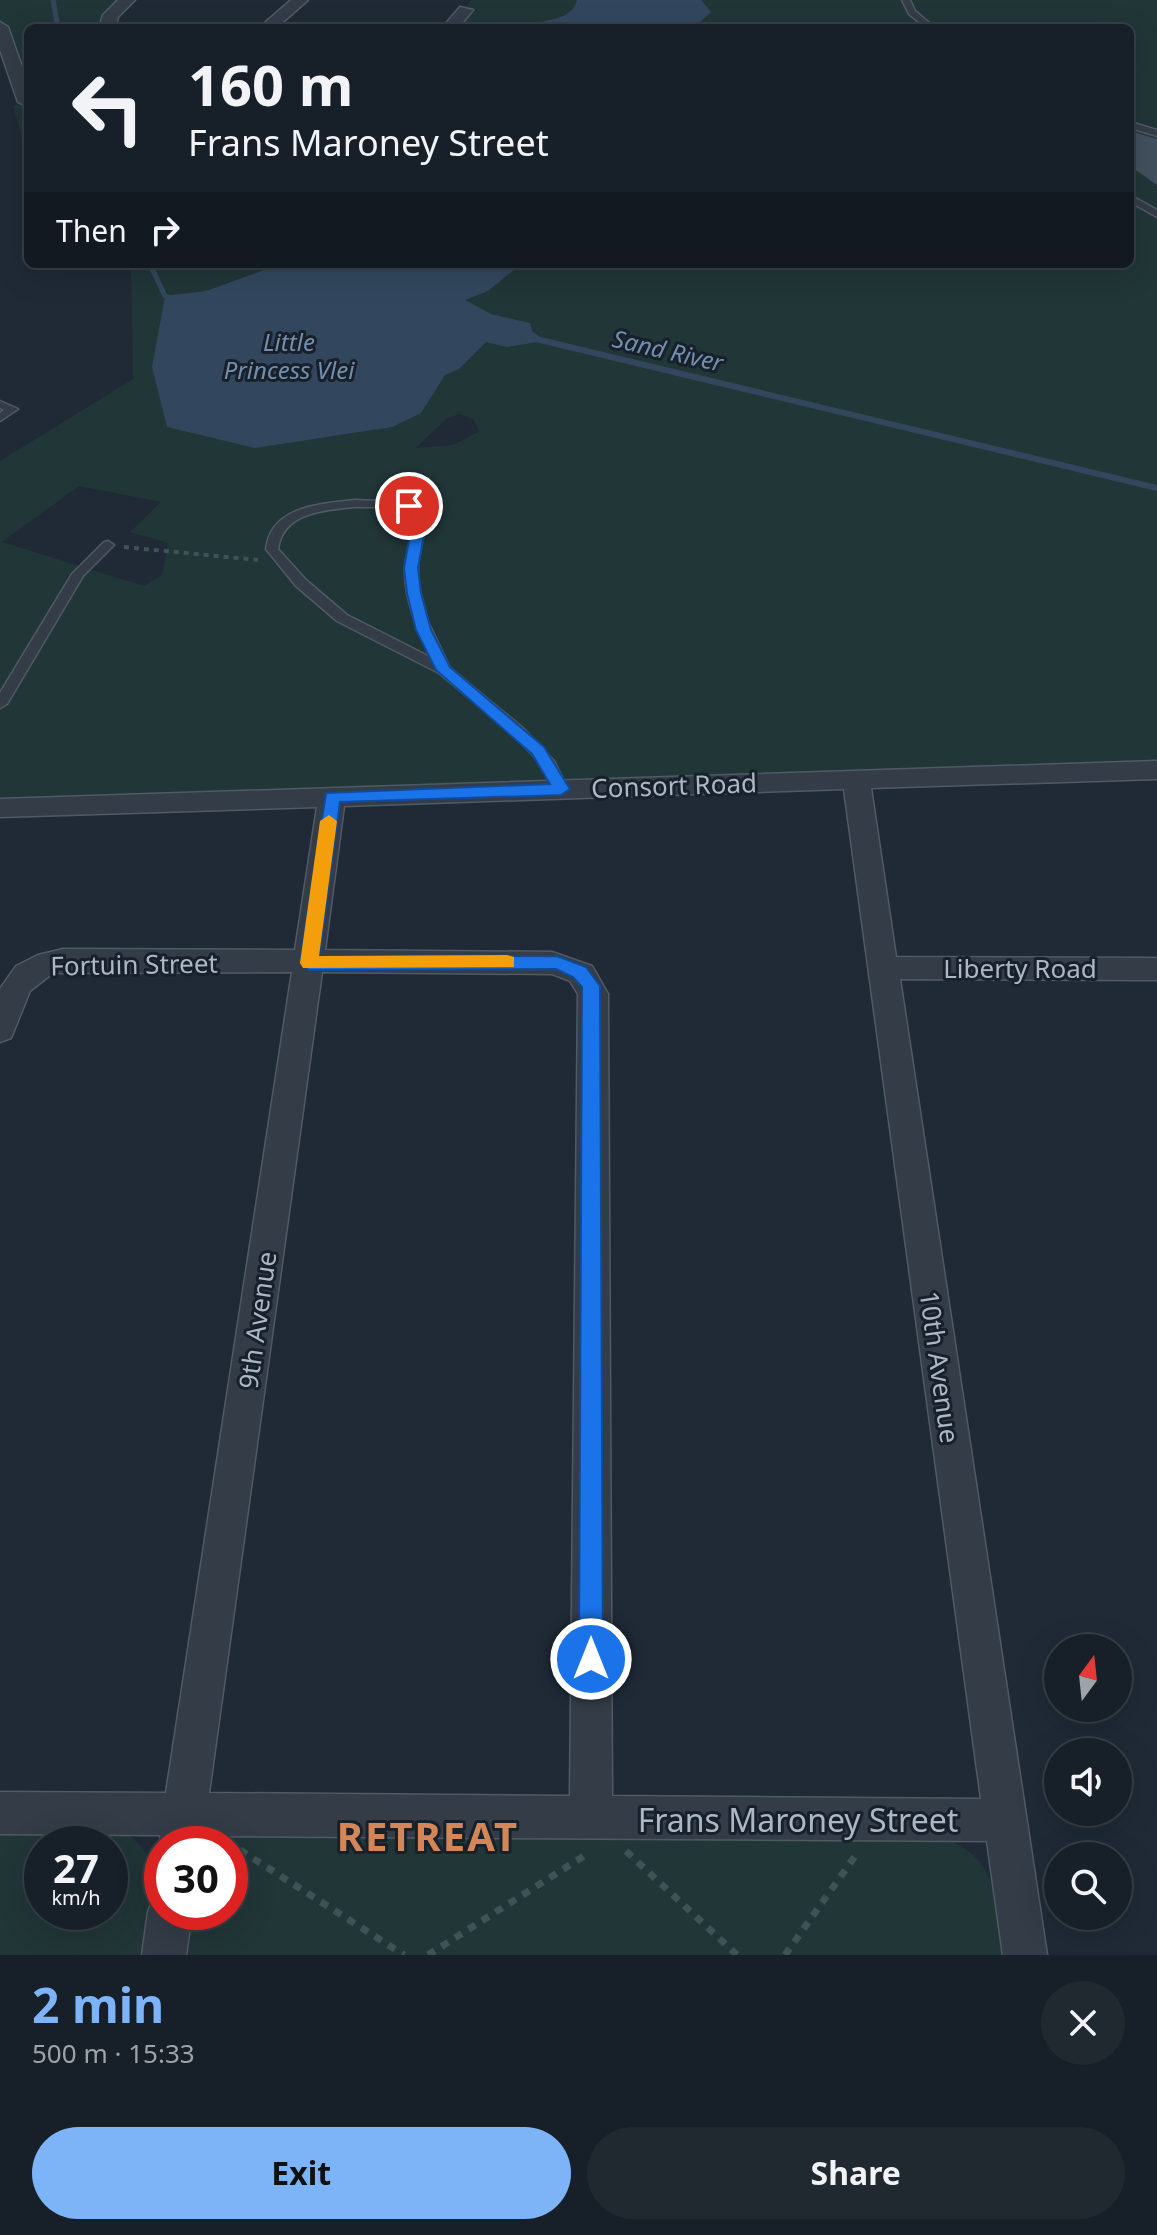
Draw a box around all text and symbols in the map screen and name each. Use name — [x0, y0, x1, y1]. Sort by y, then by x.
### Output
text: 160 m — [188, 46, 353, 122]
icon: left — [56, 56, 160, 160]
text: Frans Maroney Street — [188, 118, 549, 167]
icon: right — [143, 208, 187, 252]
text: Then — [56, 210, 127, 251]
water label: Sand River — [609, 321, 728, 379]
water label: Little Princess Vlei — [224, 325, 355, 386]
pin — [375, 472, 443, 540]
icon: arrive — [387, 484, 431, 528]
street label: Consort Road — [591, 764, 757, 806]
street label: Fortuin Street — [50, 945, 218, 983]
street label: Liberty Road — [943, 950, 1097, 986]
street label: 9th Avenue — [230, 1249, 284, 1391]
street label: 10th Avenue — [912, 1289, 968, 1445]
position arrow — [549, 1617, 633, 1701]
north arrow — [1044, 1634, 1132, 1722]
map controls — [1044, 1634, 1132, 1930]
button: sound — [1044, 1738, 1132, 1826]
street label: Frans Maroney Street — [638, 1798, 958, 1841]
district label: RETREAT — [337, 1808, 519, 1863]
speed limit sign: 30 — [144, 1826, 248, 1930]
text: 27 — [53, 1840, 99, 1895]
button: search — [1044, 1842, 1132, 1930]
text: km/h — [51, 1884, 101, 1911]
text: 2 min — [32, 1972, 164, 2037]
button: close — [1041, 1981, 1125, 2065]
text: 500 m · 15:33 — [32, 2035, 195, 2071]
button: Exit — [32, 2127, 571, 2219]
button: Share — [587, 2127, 1125, 2219]

